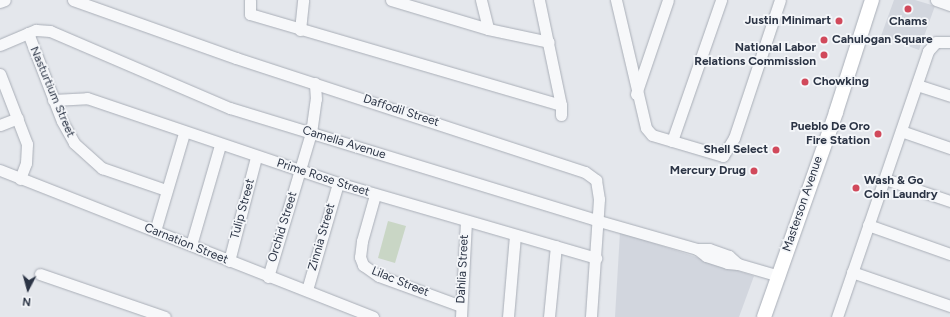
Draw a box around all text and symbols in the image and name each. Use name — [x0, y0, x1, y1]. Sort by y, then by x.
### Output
marker: Chams — [903, 4, 913, 14]
place label: Justin Minimart — [745, 14, 831, 28]
place label: Chams — [889, 15, 927, 29]
marker: Justin Minimart — [834, 16, 844, 26]
place label: Cahulogan Square — [832, 33, 933, 47]
marker: Cahulogan Square — [819, 35, 829, 45]
place label: National Labor Relations Commission — [694, 41, 816, 69]
street label: Nasturtium Street — [26, 45, 78, 139]
marker: National Labor Relations Commission — [819, 50, 829, 60]
place label: Chowking — [813, 75, 869, 89]
marker: Chowking — [800, 77, 810, 87]
street label: Daffodil Street — [361, 92, 441, 130]
place label: Pueblo De Oro Fire Station — [791, 120, 870, 148]
street label: Camella Avenue — [301, 123, 387, 163]
marker: Pueblo De Oro Fire Station — [873, 129, 883, 139]
place label: Shell Select — [704, 143, 768, 157]
marker: Shell Select — [771, 145, 781, 155]
street label: Masterson Avenue — [780, 154, 826, 254]
street label: Prime Rose Street — [275, 156, 371, 200]
place label: Mercury Drug — [670, 164, 746, 178]
marker: Mercury Drug — [749, 166, 759, 176]
place label: Wash & Go Coin Laundry — [864, 174, 938, 202]
street label: Tulip Street — [228, 177, 258, 241]
marker: Wash & Go Coin Laundry — [851, 183, 861, 193]
street label: Orchid Street — [265, 190, 301, 264]
street label: Zinnia Street — [306, 202, 338, 272]
street label: Carnation Street — [142, 221, 230, 267]
street label: Dahlia Street — [454, 234, 472, 304]
street label: Lilac Street — [369, 264, 431, 300]
north arrow — [8, 269, 48, 309]
text: N — [22, 295, 32, 308]

